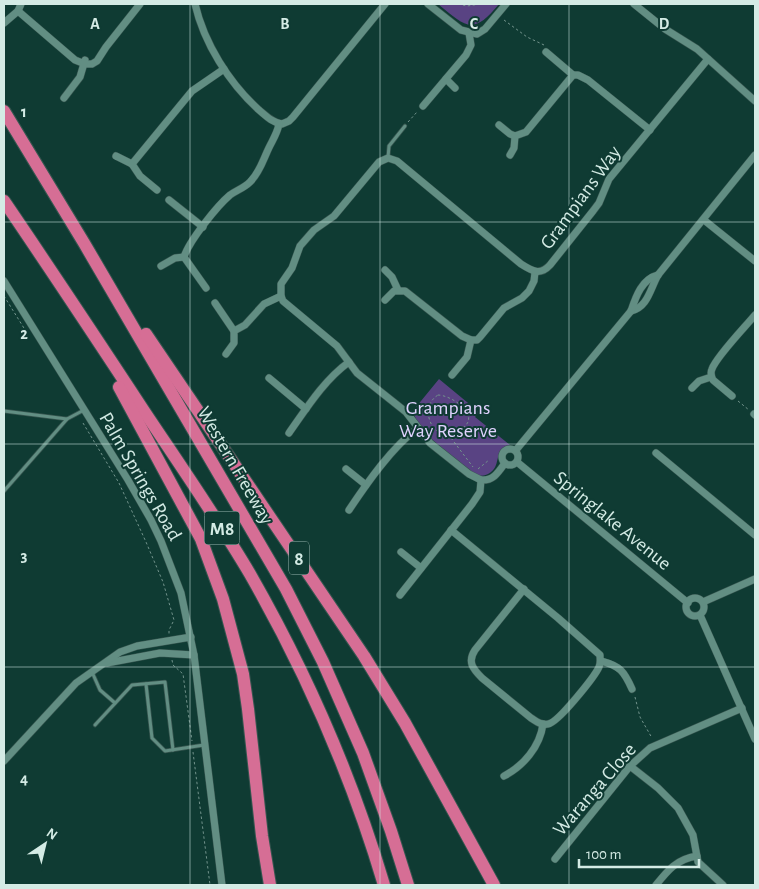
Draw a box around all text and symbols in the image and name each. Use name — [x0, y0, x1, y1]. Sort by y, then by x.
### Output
text: A — [90, 16, 100, 32]
text: B — [280, 16, 290, 32]
text: C — [470, 16, 479, 32]
text: D — [659, 16, 670, 32]
text: 1 — [21, 104, 27, 120]
street label: Grampians Way — [537, 142, 625, 253]
text: 2 — [20, 326, 28, 342]
park label: Grampians Way Reserve — [399, 398, 497, 441]
street label: Western Freeway — [193, 403, 277, 528]
street label: Palm Springs Road — [95, 409, 185, 544]
street label: Springlake Avenue — [550, 468, 675, 574]
road number: M8 — [204, 512, 240, 544]
road number: 8 — [289, 542, 309, 574]
text: 3 — [21, 548, 28, 564]
street label: Waranga Close — [549, 740, 640, 840]
text: 4 — [20, 771, 28, 787]
north arrow — [20, 819, 70, 869]
text: N — [44, 826, 60, 843]
scale bar — [579, 836, 699, 868]
text: 100 m — [586, 847, 621, 862]

